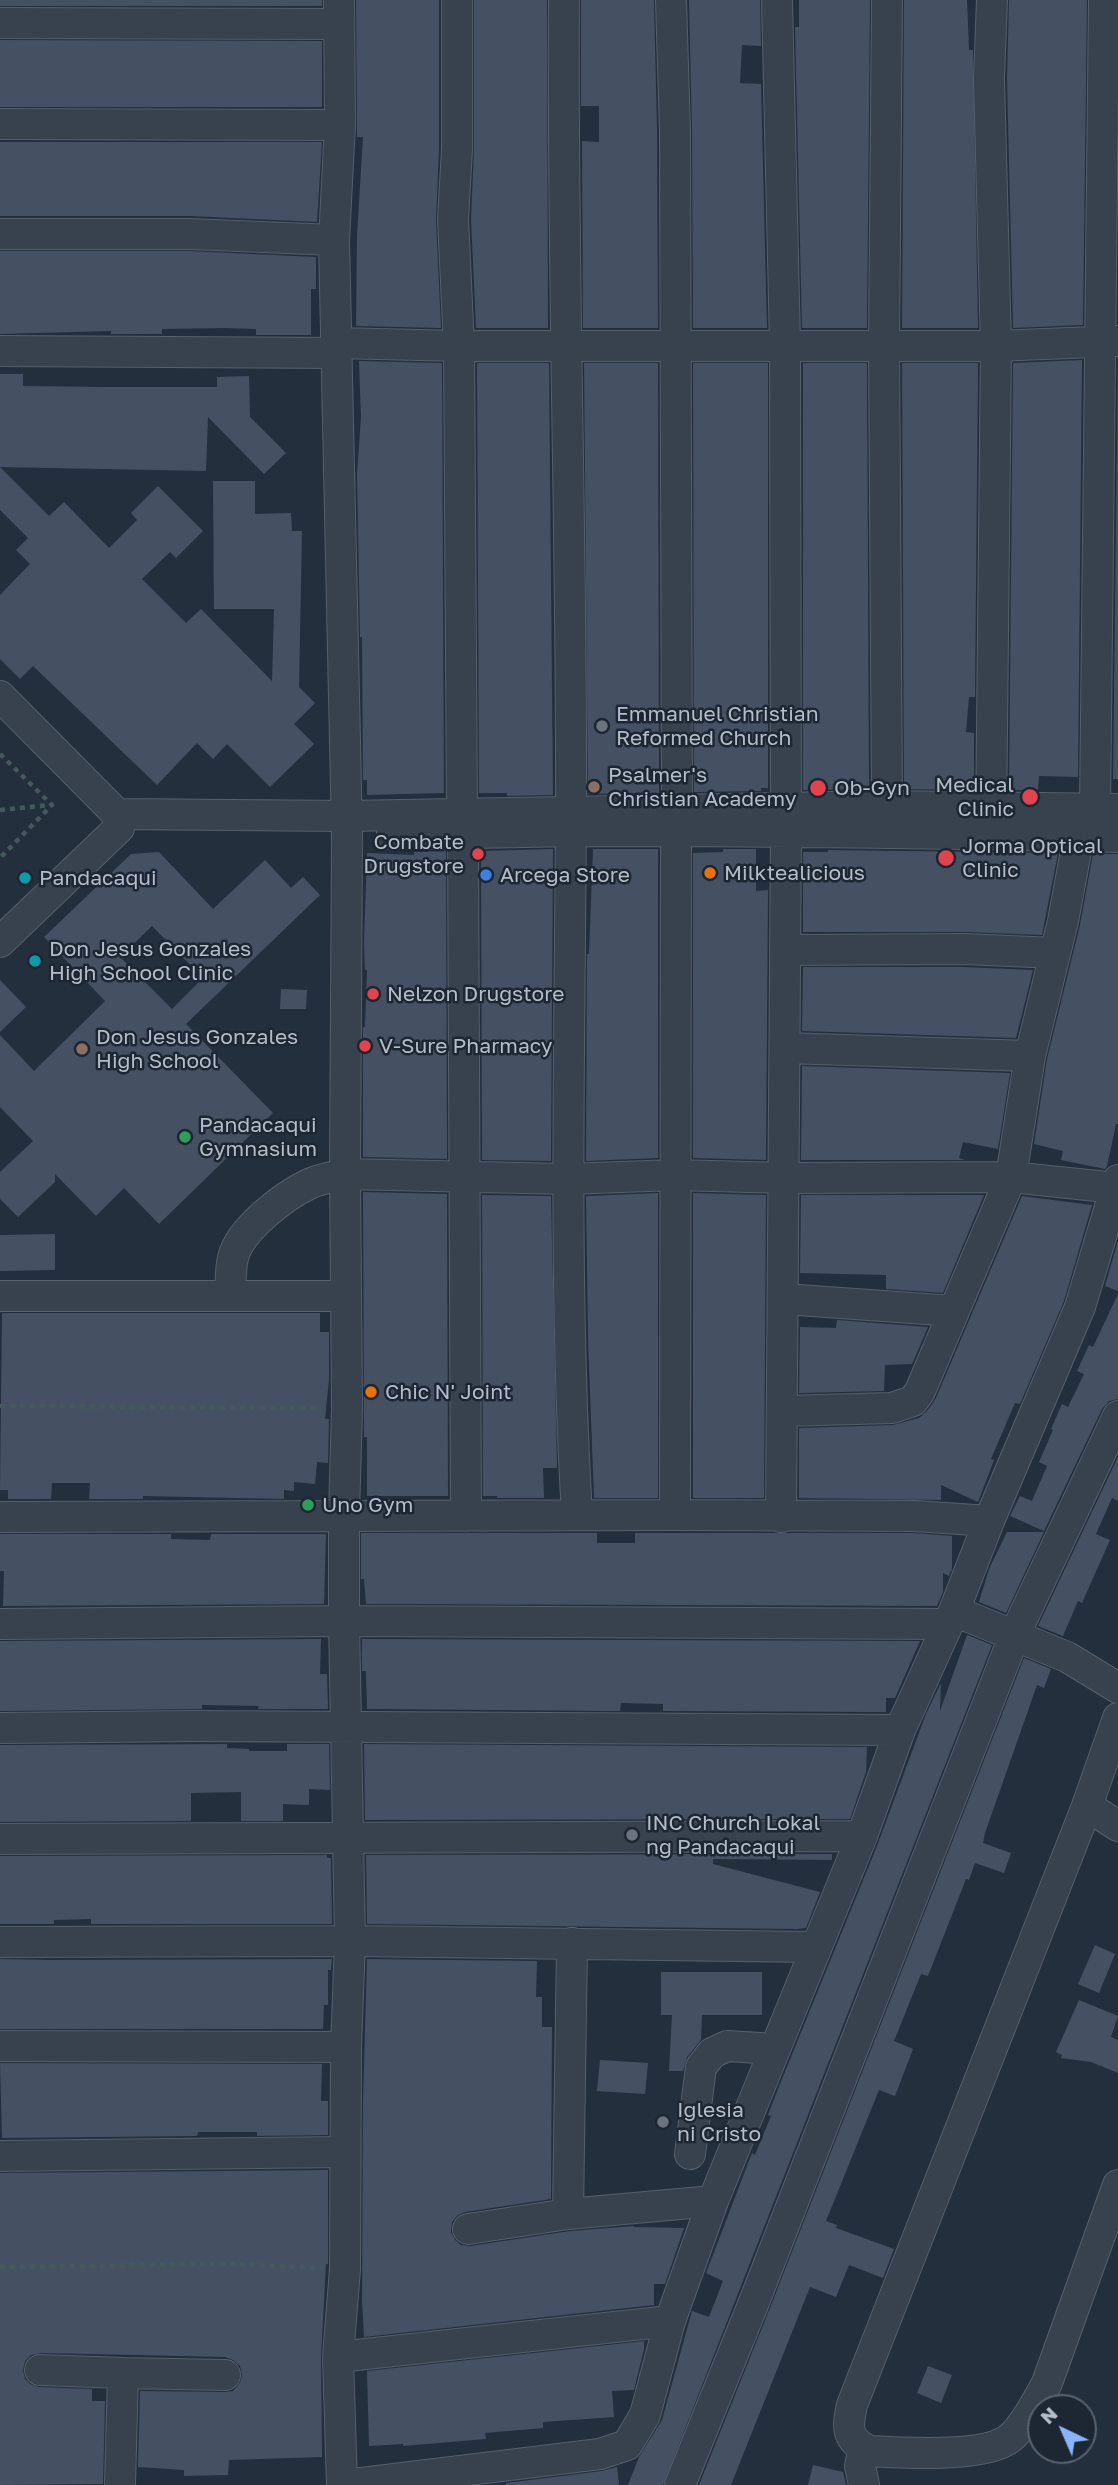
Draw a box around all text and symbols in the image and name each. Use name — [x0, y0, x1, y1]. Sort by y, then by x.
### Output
place label: Emmanuel Christian Reformed Church — [616, 701, 819, 751]
marker: Emmanuel Christian Reformed Church — [594, 718, 610, 734]
place label: Psalmer's Christian Academy — [608, 762, 796, 812]
place label: Medical Clinic — [935, 772, 1014, 822]
place label: Ob-Gyn — [834, 775, 910, 801]
marker: Ob-Gyn — [808, 778, 828, 798]
marker: Psalmer's Christian Academy — [586, 779, 602, 795]
marker: Medical Clinic — [1020, 787, 1040, 807]
place label: Combate Drugstore — [363, 829, 464, 879]
place label: Jorma Optical Clinic — [962, 833, 1103, 883]
marker: Combate Drugstore — [470, 846, 486, 862]
marker: Jorma Optical Clinic — [936, 848, 956, 868]
place label: Milktealicious — [724, 860, 865, 886]
place label: Arcega Store — [500, 862, 630, 888]
place label: Pandacaqui — [39, 865, 157, 891]
marker: Milktealicious — [702, 865, 718, 881]
marker: Arcega Store — [478, 867, 494, 883]
marker: Pandacaqui — [17, 870, 33, 886]
place label: Don Jesus Gonzales High School Clinic — [49, 936, 251, 986]
marker: Don Jesus Gonzales High School Clinic — [27, 953, 43, 969]
place label: Nelzon Drugstore — [387, 981, 564, 1007]
marker: Nelzon Drugstore — [365, 986, 381, 1002]
place label: Don Jesus Gonzales High School — [96, 1024, 298, 1074]
place label: V-Sure Pharmacy — [379, 1033, 553, 1059]
marker: V-Sure Pharmacy — [357, 1038, 373, 1054]
marker: Don Jesus Gonzales High School — [74, 1041, 90, 1057]
place label: Pandacaqui Gymnasium — [199, 1112, 317, 1162]
marker: Pandacaqui Gymnasium — [177, 1129, 193, 1145]
place label: Chic N' Joint — [385, 1379, 511, 1405]
marker: Chic N' Joint — [363, 1384, 379, 1400]
place label: Uno Gym — [322, 1492, 413, 1518]
marker: Uno Gym — [300, 1497, 316, 1513]
place label: INC Church Lokal ng Pandacaqui — [646, 1810, 820, 1860]
marker: INC Church Lokal ng Pandacaqui — [624, 1827, 640, 1843]
place label: Iglesia ni Cristo — [677, 2097, 761, 2147]
marker: Iglesia ni Cristo — [655, 2114, 671, 2130]
north arrow — [1027, 2394, 1097, 2464]
text: N — [1035, 2402, 1062, 2428]

